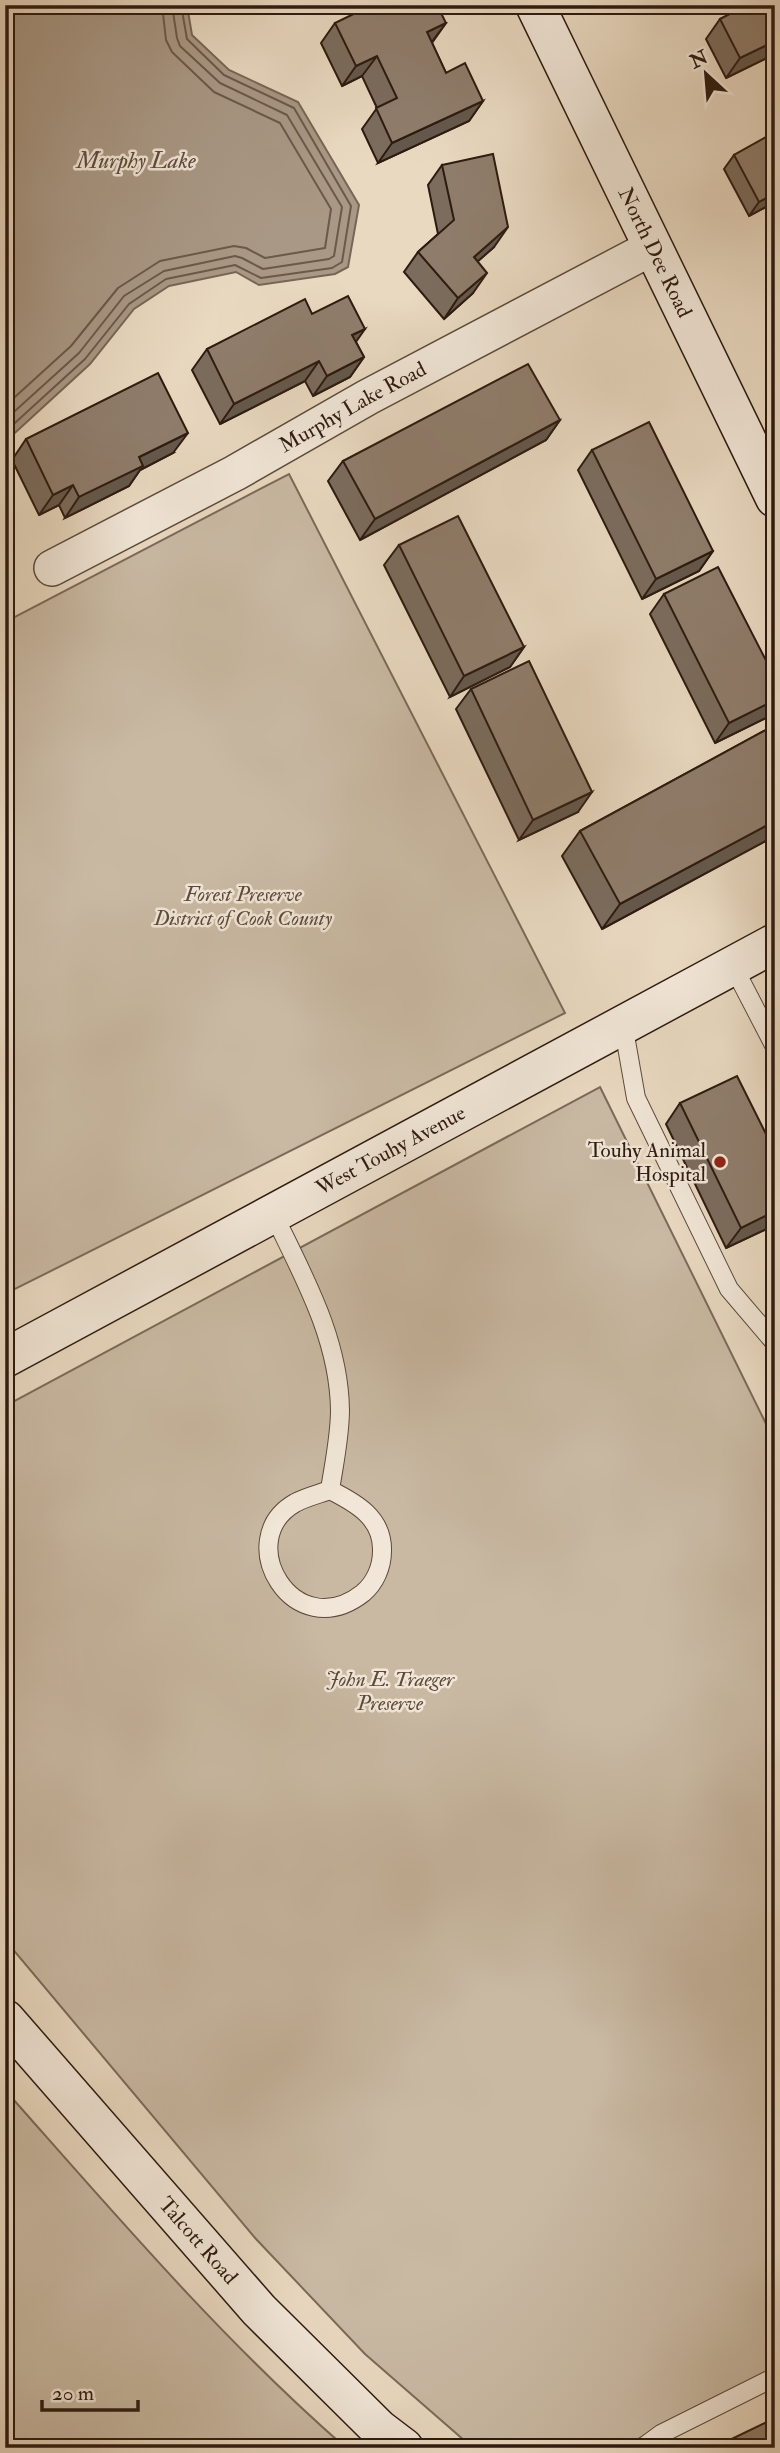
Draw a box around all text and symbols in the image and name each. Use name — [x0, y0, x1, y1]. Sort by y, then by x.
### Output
north arrow — [672, 38, 742, 108]
text: N — [685, 45, 713, 75]
water label: Murphy Lake — [74, 146, 196, 175]
street label: North Dee Road — [612, 183, 699, 322]
street label: Murphy Lake Road — [274, 355, 431, 459]
park label: Forest Preserve District of Cook County — [153, 881, 333, 932]
street label: West Touhy Avenue — [310, 1099, 470, 1202]
place label: Touhy Animal Hospital — [588, 1137, 707, 1188]
marker: Touhy Animal Hospital — [712, 1154, 728, 1170]
park label: John E. Traeger Preserve — [326, 1666, 455, 1717]
street label: Talcott Road — [153, 2191, 244, 2290]
scale bar — [42, 2369, 138, 2413]
text: 20 m — [52, 2380, 94, 2407]

